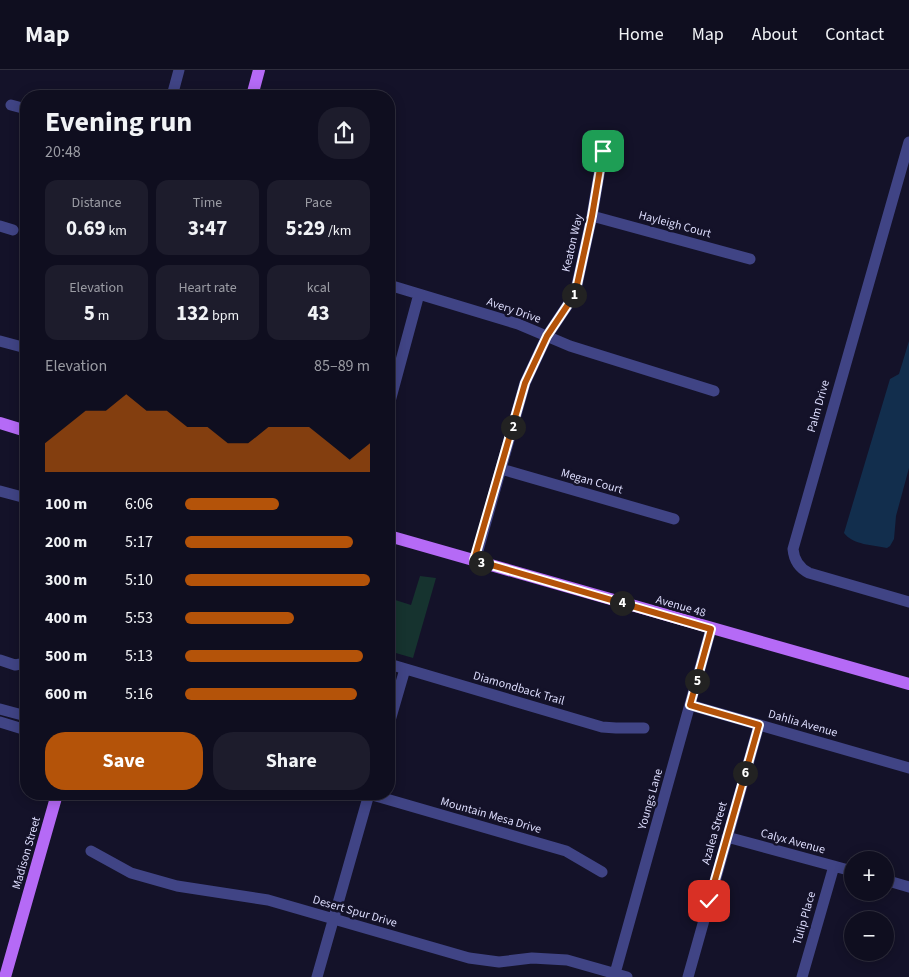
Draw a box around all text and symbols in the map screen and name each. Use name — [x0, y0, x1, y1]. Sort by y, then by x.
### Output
text: Map — [25, 17, 70, 52]
text: Home — [618, 22, 664, 47]
text: Map — [692, 22, 724, 47]
text: About — [752, 22, 797, 47]
text: Contact — [825, 22, 884, 47]
text: Evening run — [45, 102, 192, 142]
button: share — [318, 107, 370, 159]
pin — [582, 130, 624, 172]
icon: arrive — [589, 137, 617, 165]
text: 20:48 — [45, 141, 81, 163]
text: Distance — [72, 193, 121, 213]
text: Time — [193, 193, 222, 213]
text: Pace — [305, 193, 332, 213]
street label: Hayleigh Court — [637, 207, 713, 242]
street label: Keaton Way — [558, 212, 587, 274]
text: 0.69 — [66, 213, 106, 243]
text: 3:47 — [188, 213, 227, 243]
text: 5:29 — [286, 213, 325, 243]
text: km — [106, 221, 127, 241]
text: /km — [325, 221, 351, 241]
text: Elevation — [69, 278, 124, 298]
text: Heart rate — [178, 278, 237, 298]
text: kcal — [307, 278, 330, 298]
pin: 1 — [562, 282, 586, 308]
text: 1 — [571, 285, 578, 305]
street label: Avery Drive — [484, 293, 543, 328]
text: 5 — [84, 298, 95, 328]
text: 132 — [176, 298, 209, 328]
text: 43 — [307, 298, 330, 328]
text: m — [95, 306, 109, 326]
text: bpm — [209, 306, 239, 326]
text: Elevation — [45, 355, 107, 377]
text: 85–89 m — [314, 355, 370, 377]
street label: Palm Drive — [803, 378, 834, 434]
pin: 2 — [500, 414, 526, 440]
text: 2 — [510, 417, 517, 437]
street label: Megan Court — [559, 465, 625, 498]
text: 100 m — [45, 493, 87, 515]
text: 6:06 — [125, 493, 153, 515]
text: 200 m — [45, 531, 87, 553]
text: 5:17 — [125, 531, 153, 553]
pin: 3 — [468, 550, 494, 576]
text: 3 — [478, 553, 485, 573]
text: 300 m — [45, 569, 87, 591]
text: 5:10 — [125, 569, 153, 591]
pin: 4 — [610, 590, 634, 616]
street label: Avenue 48 — [654, 591, 708, 622]
text: 4 — [619, 593, 626, 613]
text: 400 m — [45, 607, 87, 629]
text: 5:53 — [125, 607, 153, 629]
text: 500 m — [45, 645, 87, 667]
text: 5:13 — [125, 645, 153, 667]
street label: Diamondback Trail — [471, 667, 566, 710]
pin: 5 — [684, 668, 710, 694]
text: 5 — [694, 671, 701, 691]
text: 600 m — [45, 683, 87, 705]
text: 5:16 — [125, 683, 153, 705]
street label: Dahlia Avenue — [766, 705, 840, 742]
button: Save — [45, 732, 203, 790]
button: Share — [213, 732, 370, 790]
pin: 6 — [732, 760, 758, 786]
text: 6 — [742, 763, 749, 783]
street label: Youngs Lane — [633, 767, 667, 833]
street label: Mountain Mesa Drive — [438, 793, 543, 838]
street label: Azalea Street — [697, 800, 732, 867]
street label: Madison Street — [8, 815, 45, 892]
street label: Calyx Avenue — [759, 825, 827, 858]
map controls — [844, 851, 894, 961]
button: + — [844, 851, 894, 901]
pin — [688, 880, 730, 922]
icon: check — [695, 887, 723, 915]
street label: Tulip Place — [789, 890, 820, 947]
street label: Desert Spur Drive — [311, 891, 399, 932]
button: − — [844, 911, 894, 961]

